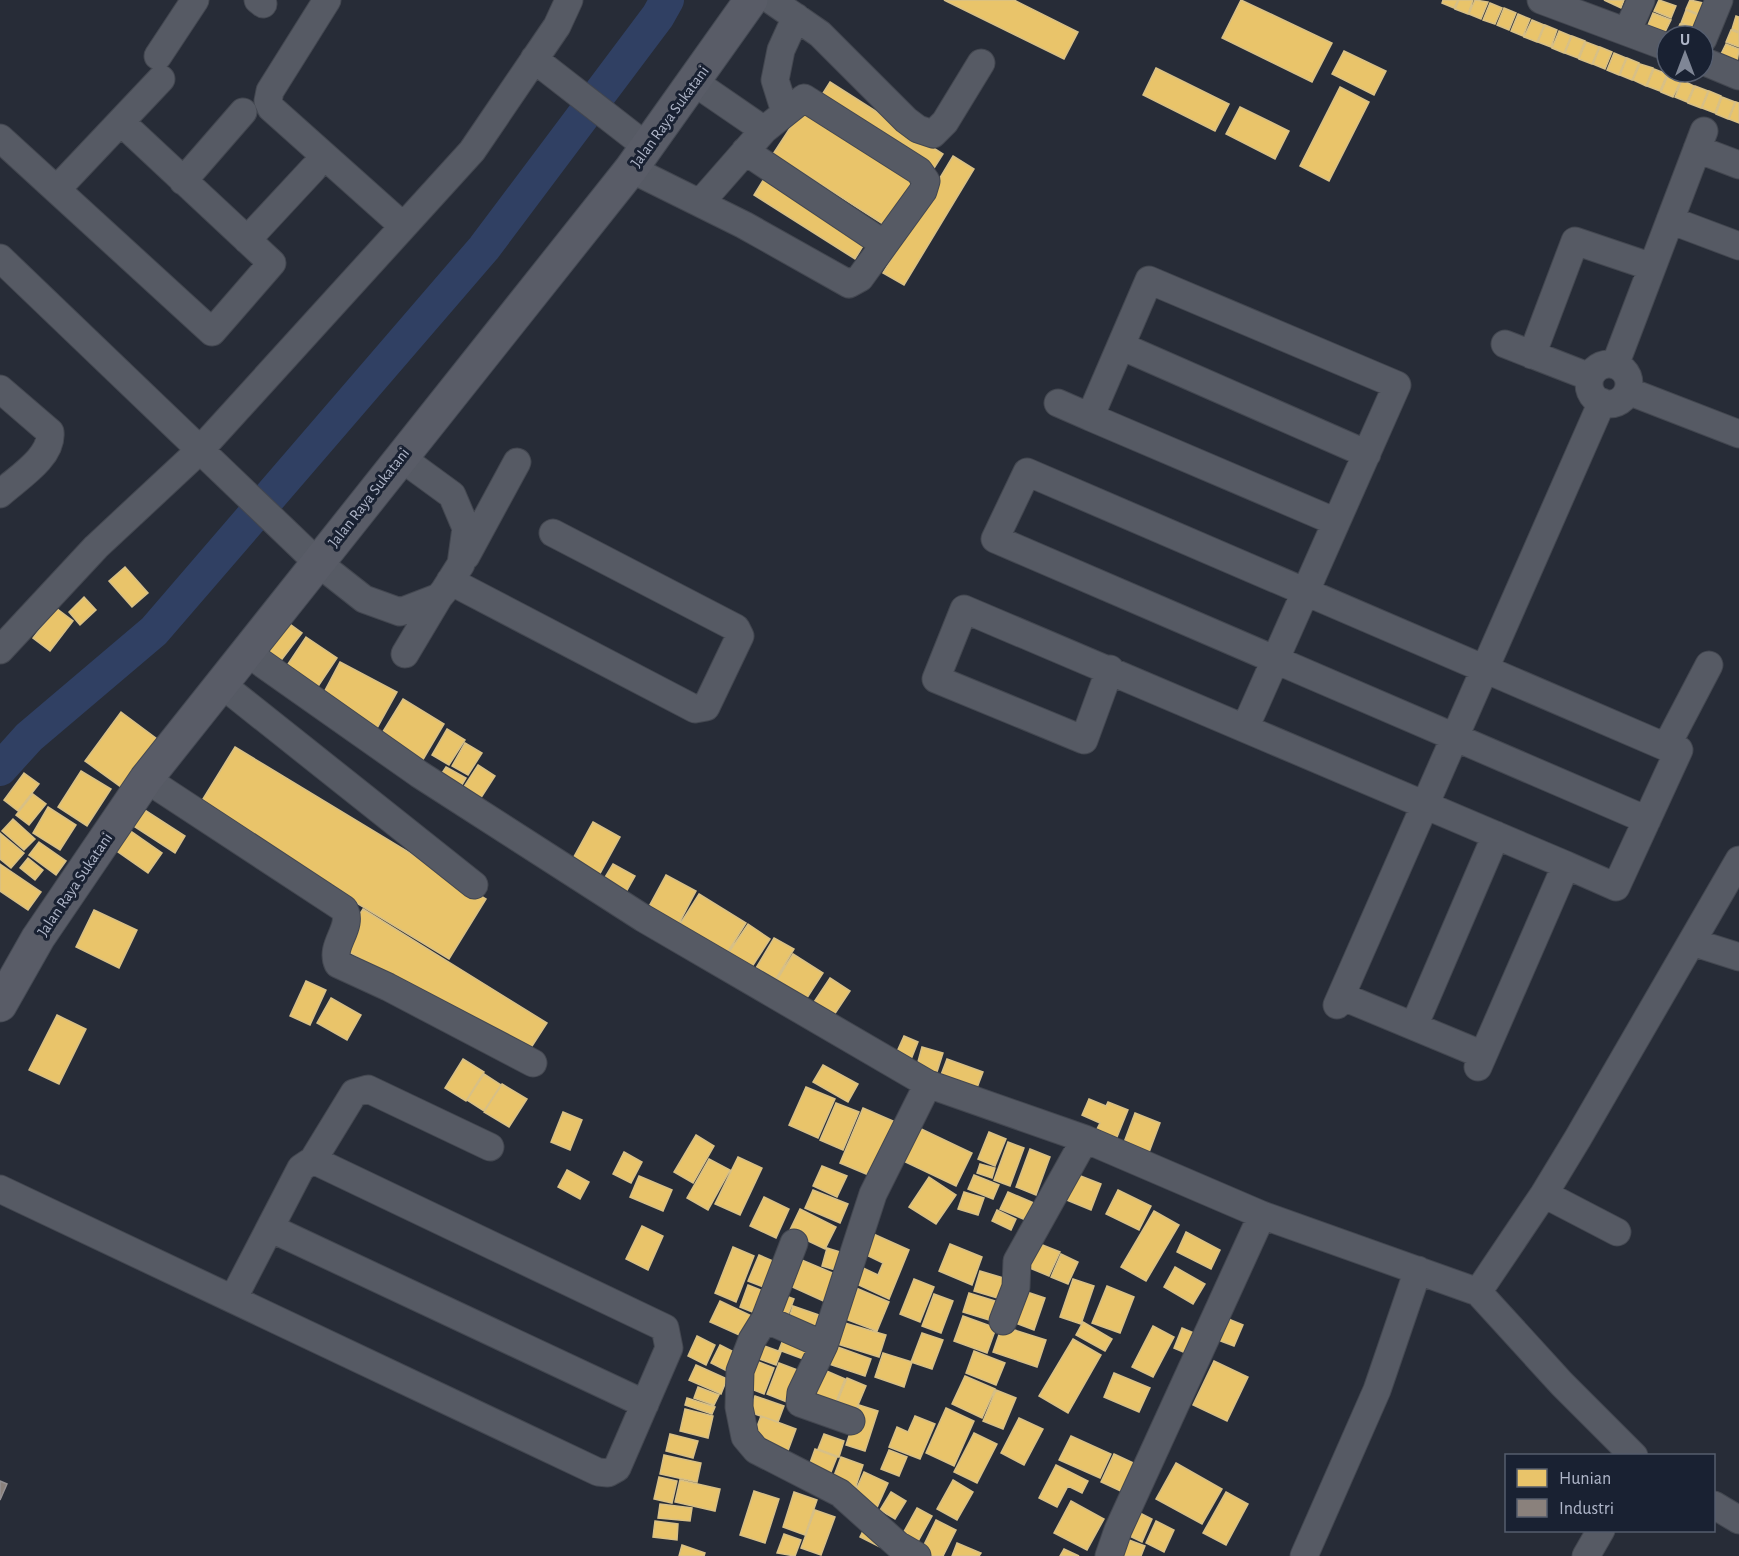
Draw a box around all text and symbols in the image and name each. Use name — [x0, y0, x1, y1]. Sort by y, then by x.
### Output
north arrow — [1655, 24, 1715, 84]
text: U — [1680, 32, 1690, 48]
street label: Jalan Raya Sukatani — [628, 63, 713, 171]
street label: Jalan Raya Sukatani — [325, 445, 413, 551]
street label: Jalan Raya Sukatani — [34, 830, 116, 940]
legend — [1505, 1454, 1715, 1532]
text: Hunian — [1559, 1470, 1611, 1488]
text: Industri — [1559, 1500, 1614, 1518]

